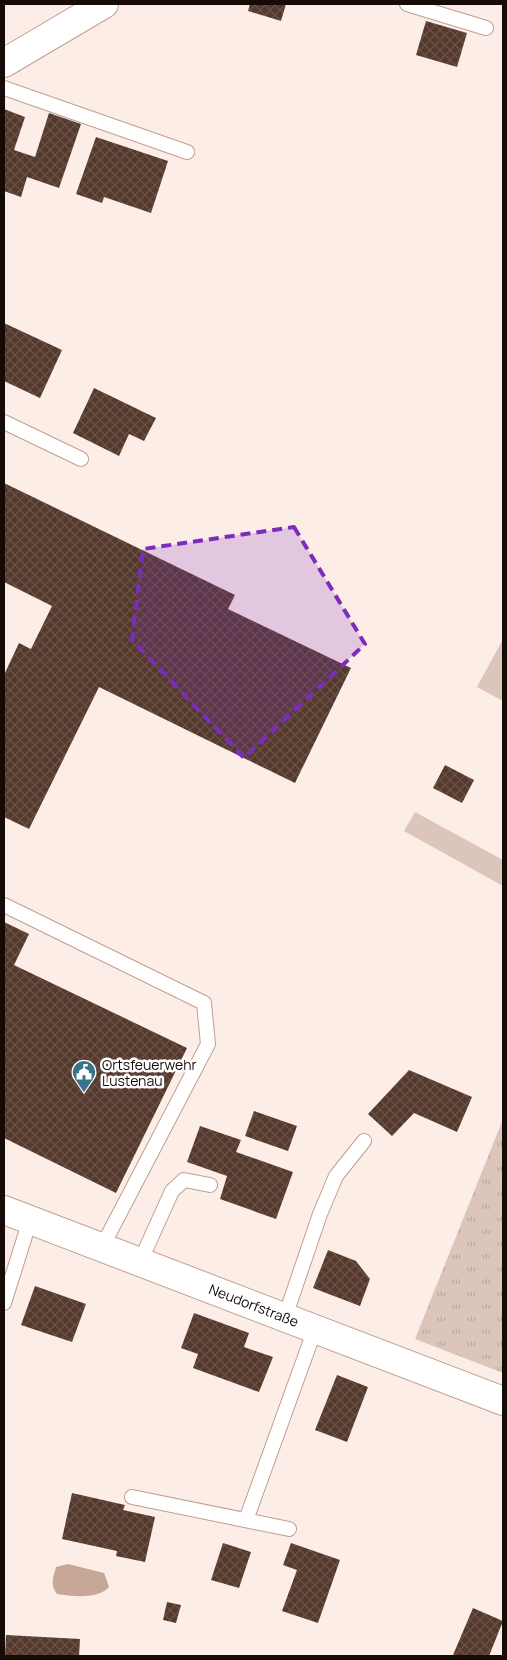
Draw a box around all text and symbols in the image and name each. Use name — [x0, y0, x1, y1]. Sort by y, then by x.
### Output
place label: Ortsfeuerwehr Lustenau — [102, 1055, 197, 1090]
public building icon: Ortsfeuerwehr Lustenau — [71, 1059, 97, 1093]
street label: Neudorfstraße — [206, 1279, 302, 1331]

